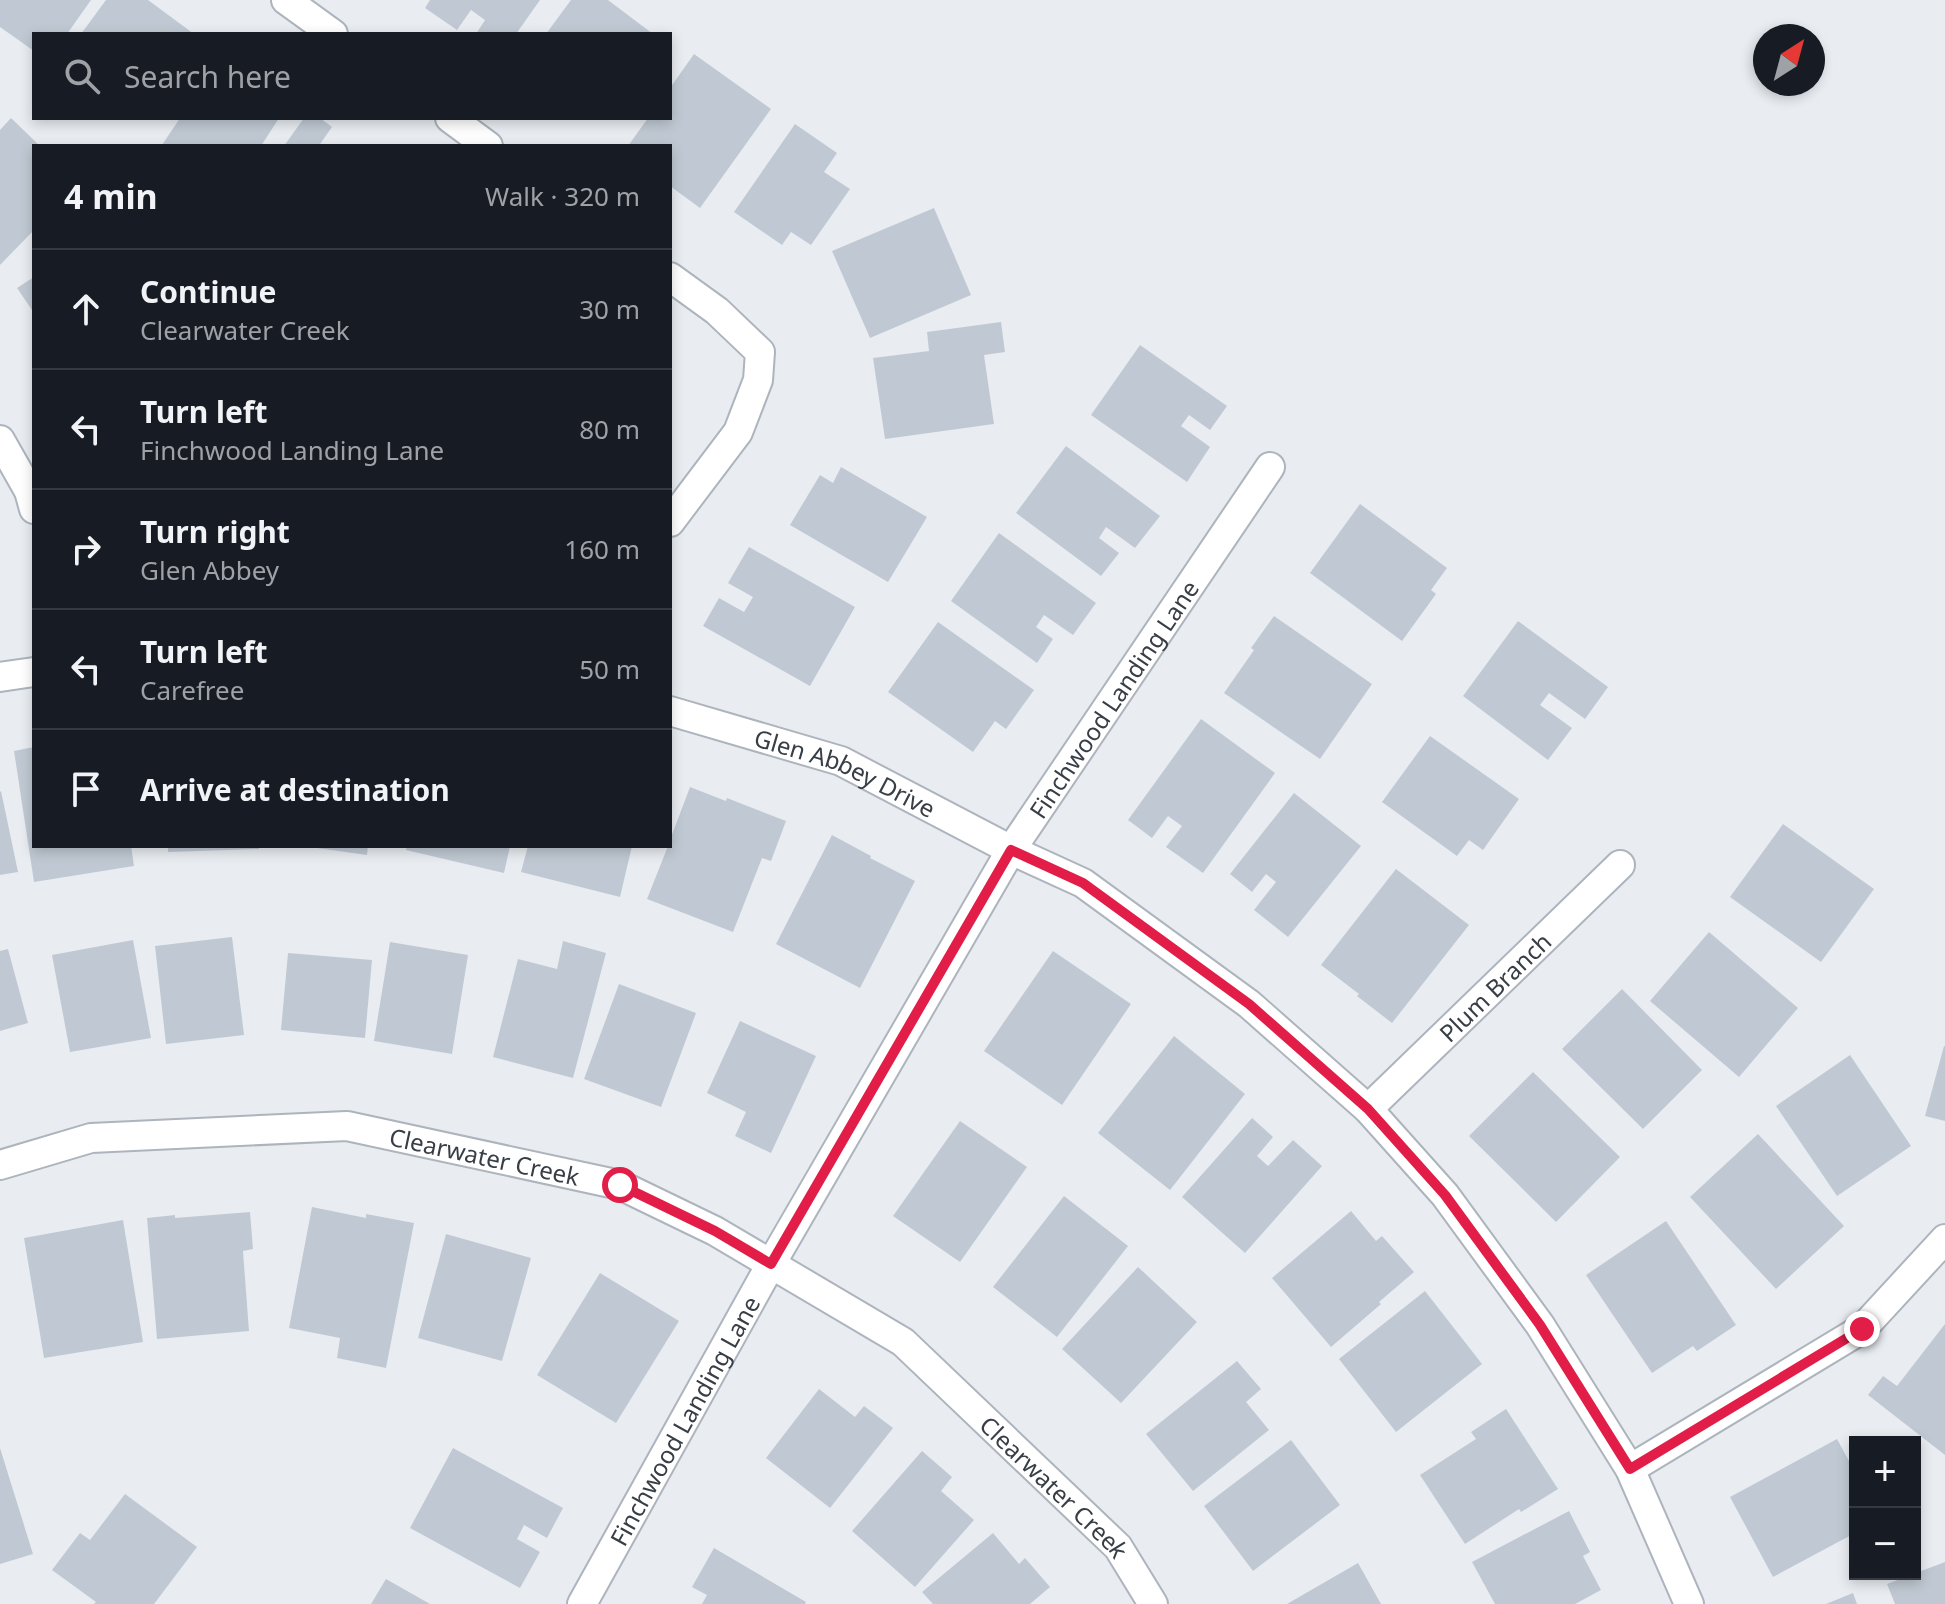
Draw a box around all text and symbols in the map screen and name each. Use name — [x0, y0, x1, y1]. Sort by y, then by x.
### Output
north arrow — [1753, 24, 1825, 96]
search box — [32, 32, 672, 120]
icon: search — [60, 54, 104, 98]
text: Search here — [124, 56, 291, 97]
text: 4 min — [64, 173, 158, 219]
text: Walk · 320 m — [485, 178, 640, 214]
text: Continue — [140, 271, 276, 312]
icon: ahead — [64, 287, 108, 331]
text: 30 m — [579, 291, 640, 327]
text: Clearwater Creek — [140, 312, 350, 348]
text: Turn left — [140, 391, 268, 432]
icon: left — [64, 407, 108, 451]
text: 80 m — [579, 411, 640, 447]
text: Finchwood Landing Lane — [140, 432, 444, 468]
text: Turn right — [140, 511, 290, 552]
icon: right — [64, 527, 108, 571]
text: 160 m — [564, 531, 640, 567]
text: Glen Abbey — [140, 552, 279, 588]
street label: Finchwood Landing Lane — [1021, 573, 1206, 824]
text: Turn left — [140, 631, 268, 672]
icon: left — [64, 647, 108, 691]
text: 50 m — [579, 651, 640, 687]
text: Carefree — [140, 672, 244, 708]
street label: Glen Abbey Drive — [751, 720, 942, 824]
icon: arrive — [64, 767, 108, 811]
text: Arrive at destination — [140, 769, 450, 810]
street label: Plum Branch — [1431, 925, 1558, 1049]
street label: Clearwater Creek — [387, 1119, 583, 1192]
route start — [602, 1167, 638, 1203]
street label: Finchwood Landing Lane — [601, 1290, 767, 1551]
route end — [1844, 1311, 1880, 1347]
street label: Clearwater Creek — [973, 1408, 1137, 1564]
map controls — [1849, 1436, 1921, 1580]
button: + — [1849, 1436, 1921, 1508]
button: − — [1849, 1508, 1921, 1580]

